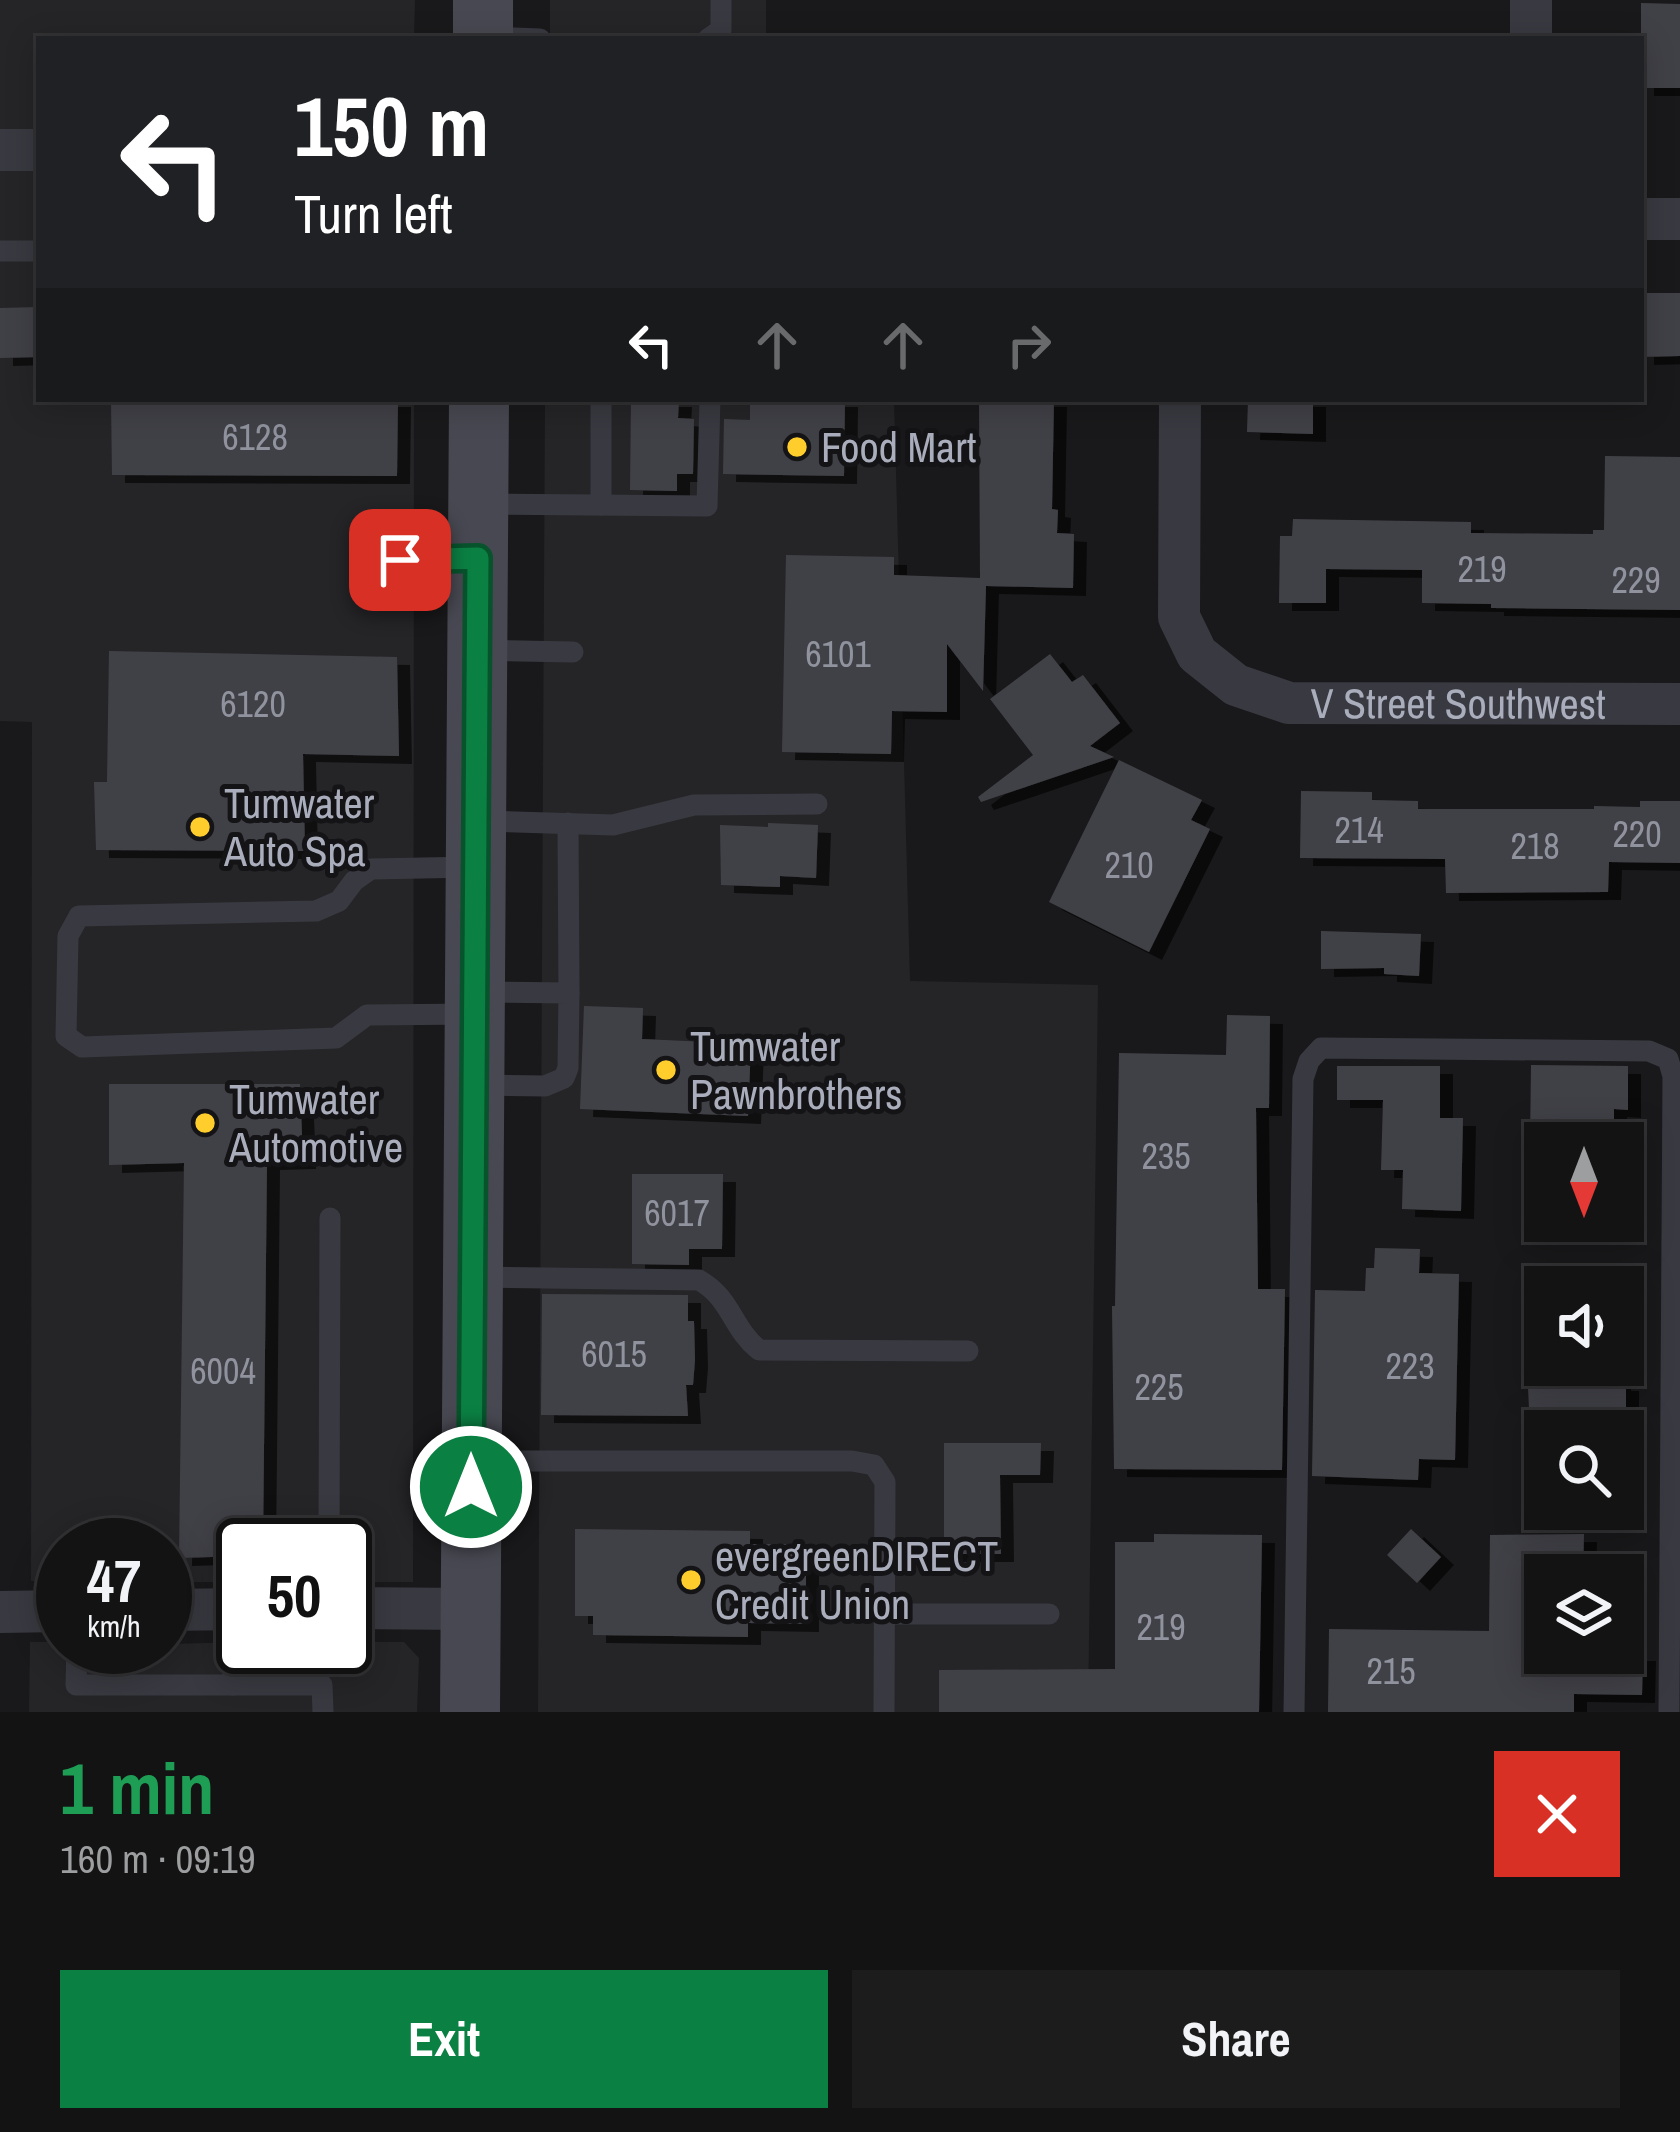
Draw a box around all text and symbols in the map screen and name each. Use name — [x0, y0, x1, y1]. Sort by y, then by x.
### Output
text: 150 m — [294, 69, 489, 182]
icon: left — [96, 84, 252, 240]
text: Turn left — [294, 177, 453, 250]
icon: left — [618, 312, 684, 378]
icon: ahead — [744, 312, 810, 378]
icon: ahead — [870, 312, 936, 378]
icon: right — [996, 312, 1062, 378]
house number: 6128 — [222, 413, 288, 461]
place label: Food Mart — [821, 419, 976, 475]
marker: Food Mart — [784, 434, 810, 460]
pin — [349, 509, 451, 611]
icon: arrive — [367, 527, 433, 593]
house number: 219 — [1457, 545, 1507, 593]
house number: 229 — [1611, 556, 1661, 604]
house number: 6101 — [805, 630, 871, 678]
street label: V Street Southwest — [1311, 675, 1606, 732]
house number: 6120 — [220, 680, 286, 728]
place label: Tumwater Auto Spa — [223, 775, 375, 879]
house number: 214 — [1334, 806, 1384, 854]
house number: 220 — [1612, 810, 1662, 858]
marker: Tumwater Auto Spa — [187, 814, 213, 840]
house number: 218 — [1510, 822, 1560, 870]
house number: 210 — [1104, 841, 1154, 889]
place label: Tumwater Pawnbrothers — [690, 1018, 902, 1122]
marker: Tumwater Pawnbrothers — [653, 1057, 679, 1083]
place label: Tumwater Automotive — [228, 1071, 403, 1175]
marker: Tumwater Automotive — [192, 1110, 218, 1136]
north arrow — [1524, 1122, 1644, 1242]
map controls — [1524, 1122, 1644, 1674]
house number: 235 — [1141, 1132, 1191, 1180]
house number: 6017 — [644, 1189, 710, 1237]
button: sound — [1524, 1266, 1644, 1386]
house number: 6015 — [581, 1330, 647, 1378]
house number: 223 — [1385, 1342, 1435, 1390]
house number: 6004 — [190, 1347, 256, 1395]
house number: 225 — [1134, 1363, 1184, 1411]
button: search — [1524, 1410, 1644, 1530]
position arrow — [408, 1424, 534, 1550]
speed limit sign: 50 — [216, 1518, 372, 1674]
place label: evergreenDIRECT Credit Union — [715, 1528, 998, 1632]
text: 47 — [87, 1540, 141, 1621]
button: layers — [1524, 1554, 1644, 1674]
marker: evergreenDIRECT Credit Union — [678, 1567, 704, 1593]
house number: 219 — [1136, 1603, 1186, 1651]
text: km/h — [87, 1606, 141, 1646]
house number: 215 — [1366, 1647, 1416, 1695]
text: 1 min — [60, 1739, 214, 1836]
button: close — [1494, 1751, 1620, 1877]
text: 160 m · 09:19 — [60, 1833, 256, 1885]
button: Exit — [60, 1970, 828, 2108]
button: Share — [852, 1970, 1620, 2108]

